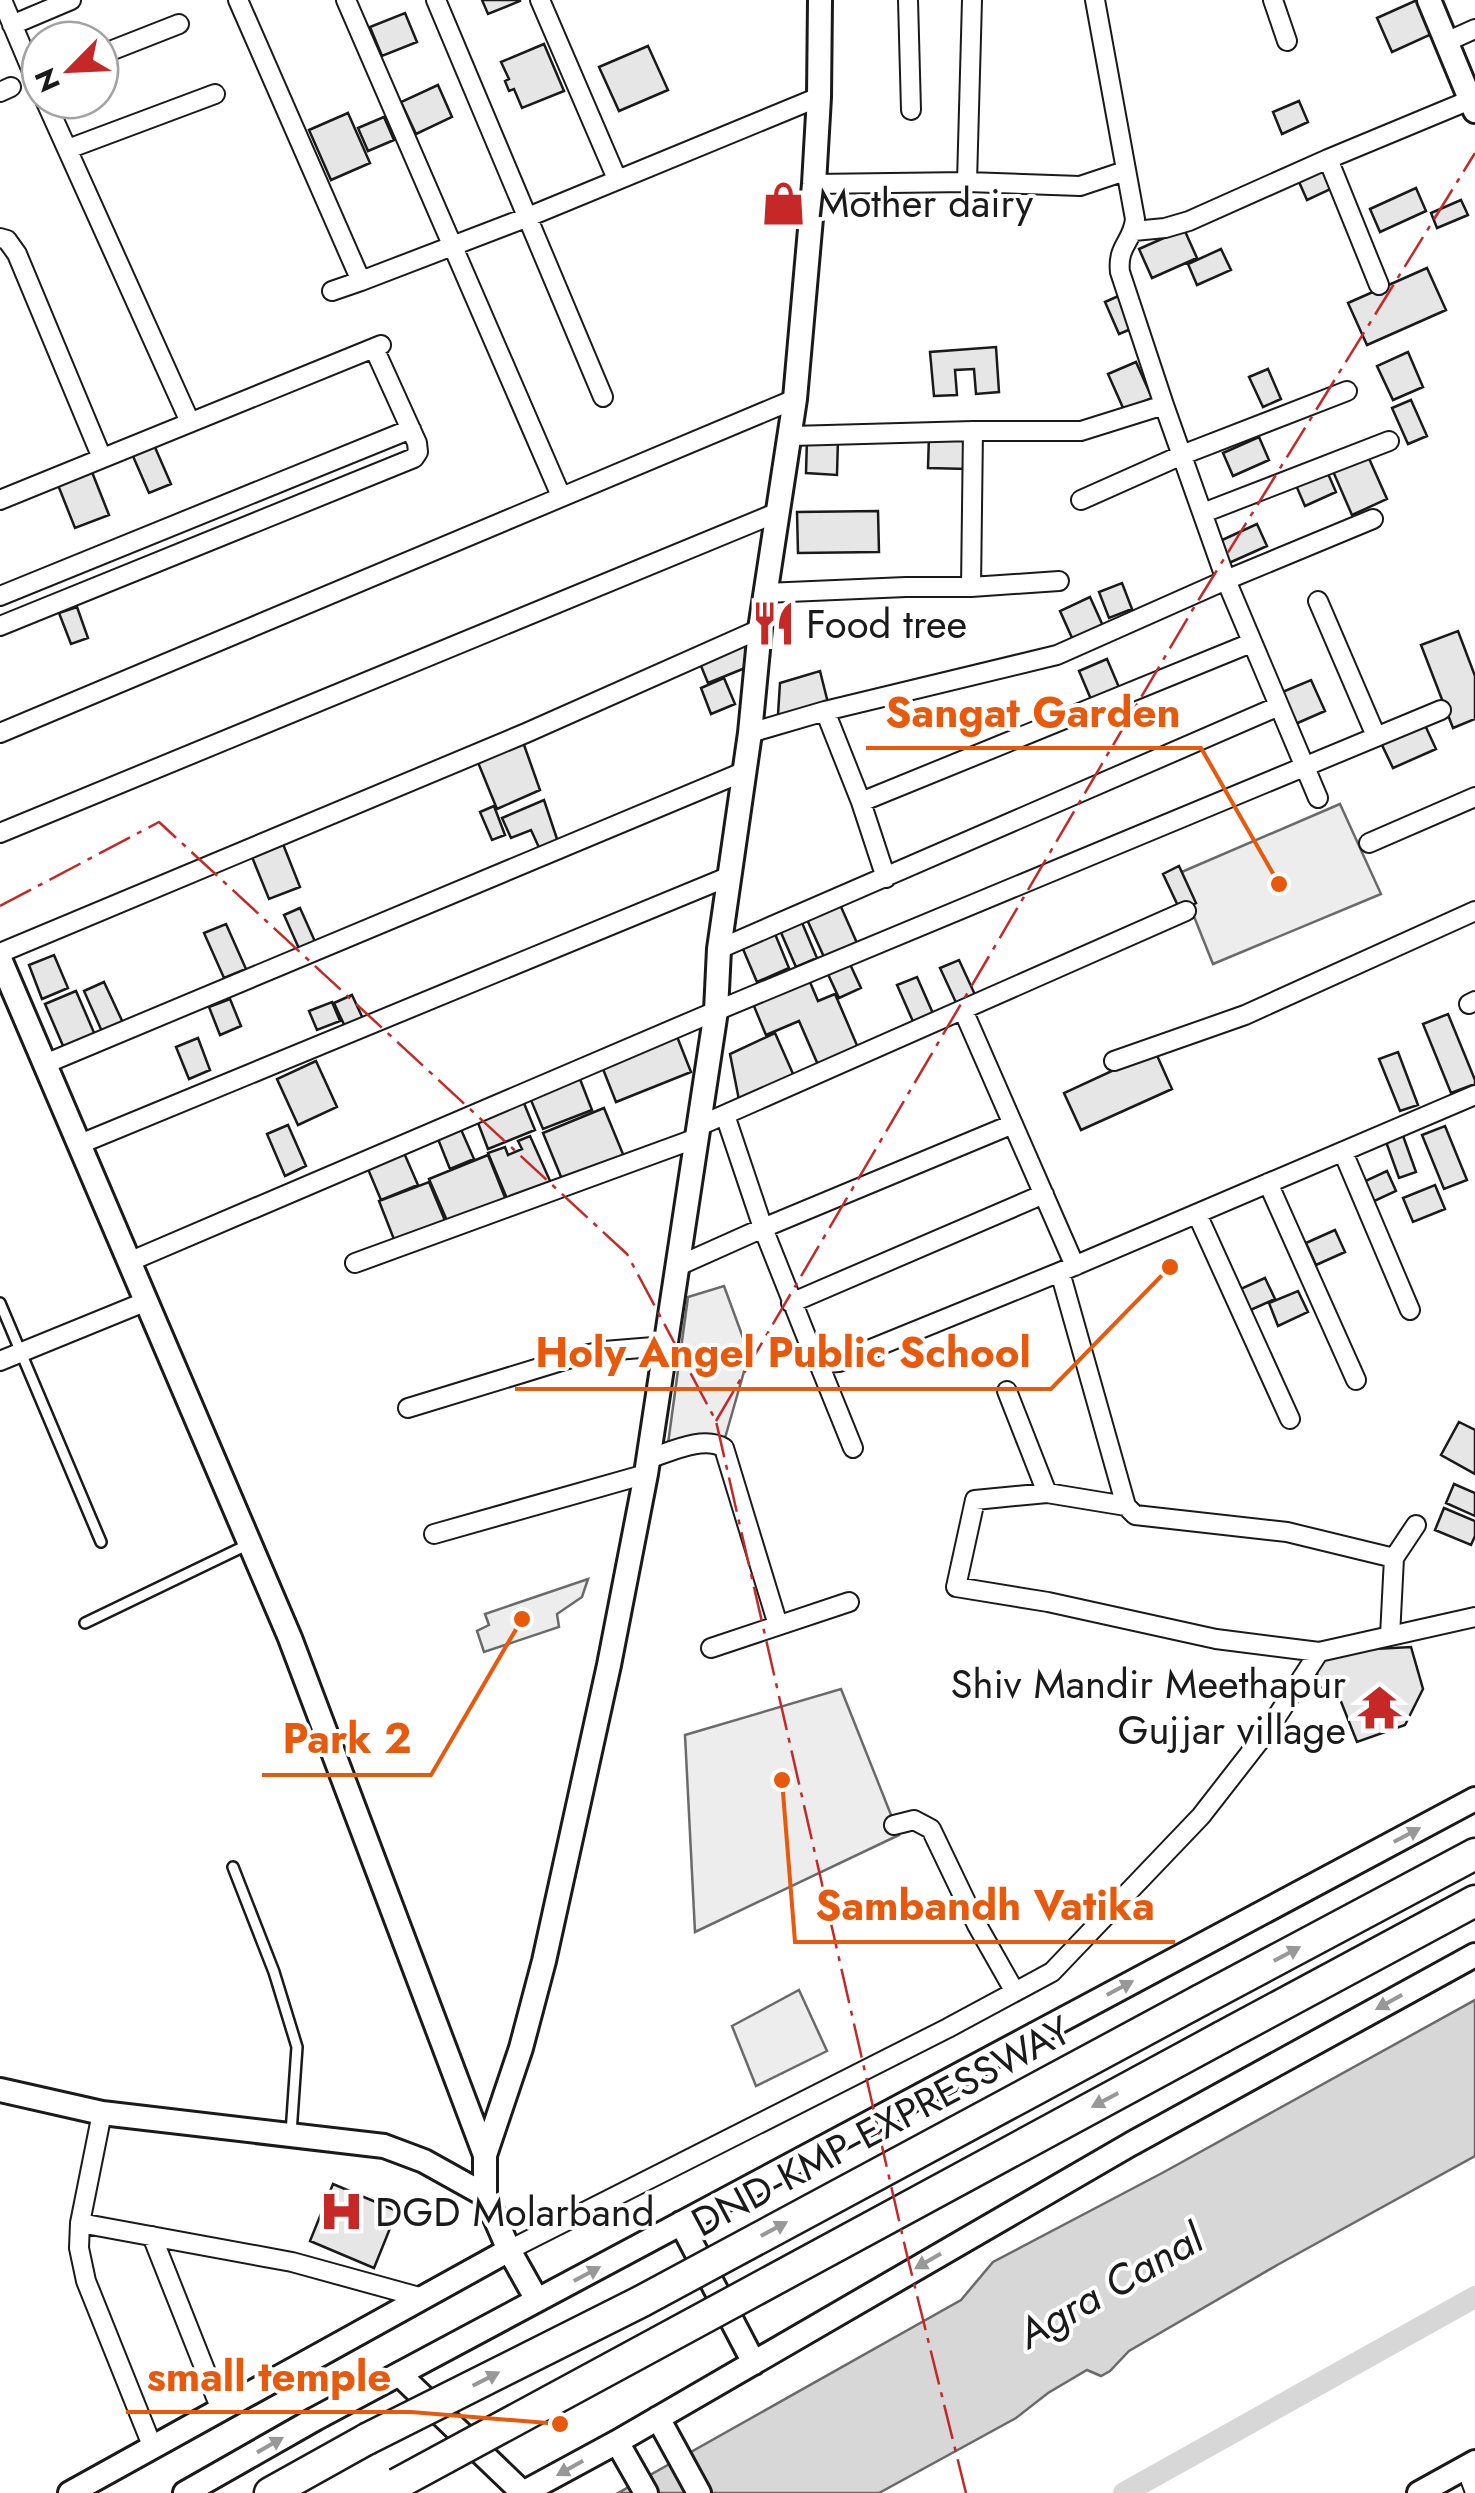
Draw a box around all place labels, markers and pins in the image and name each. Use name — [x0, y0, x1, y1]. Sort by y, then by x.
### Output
place label: Mother dairy — [817, 174, 1034, 232]
shop icon: Mother dairy — [760, 179, 808, 227]
place label: Food tree — [806, 595, 967, 653]
restaurant icon: Food tree — [749, 600, 797, 648]
callout: Sangat Garden — [866, 676, 1201, 748]
callout: Holy Angel Public School — [515, 1317, 1051, 1389]
place label: Shiv Mandir Meethapur Gujjar village — [951, 1655, 1346, 1759]
temple icon: Shiv Mandir Meethapur Gujjar village — [1355, 1683, 1403, 1731]
callout: Park 2 — [262, 1703, 431, 1775]
callout: Sambandh Vatika — [795, 1870, 1175, 1942]
place label: DGD Molarband — [375, 2183, 655, 2241]
hospital icon: DGD Molarband — [318, 2188, 366, 2236]
callout: small temple — [126, 2340, 411, 2412]

